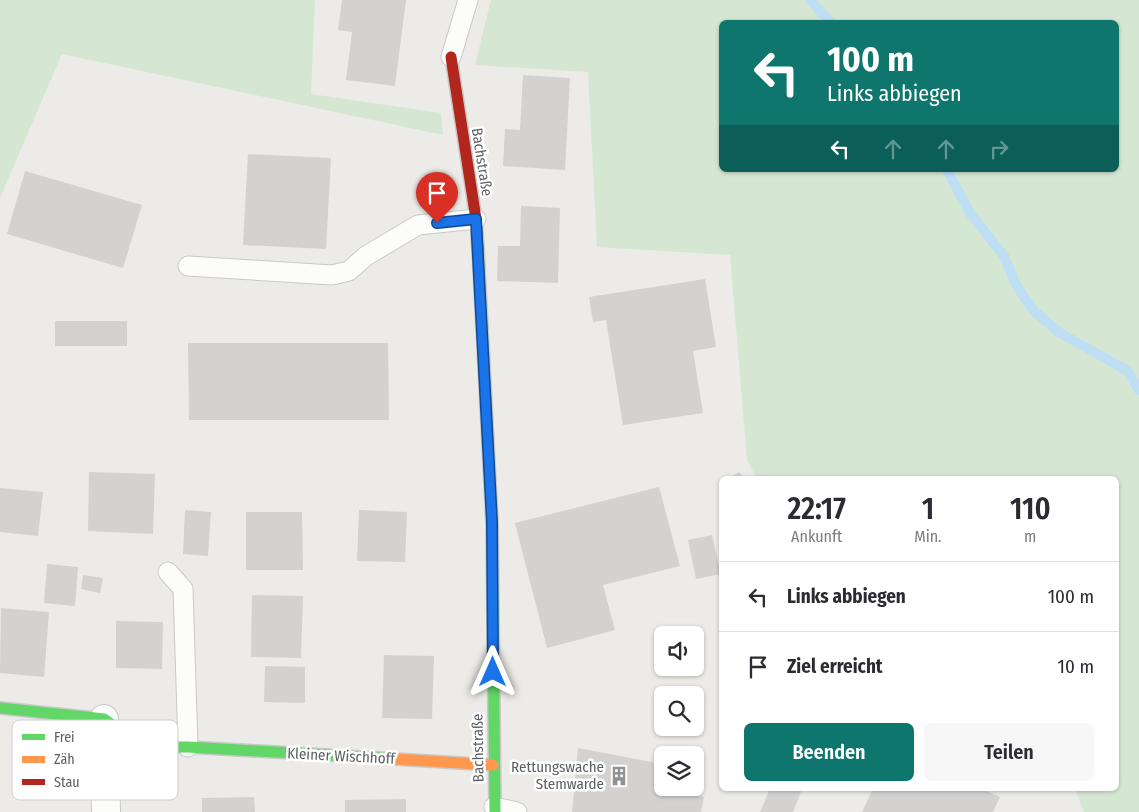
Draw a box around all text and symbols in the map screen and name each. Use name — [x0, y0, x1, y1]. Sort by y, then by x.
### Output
text: 100 m — [827, 38, 914, 80]
icon: left — [744, 40, 809, 105]
text: Links abbiegen — [827, 80, 962, 107]
street label: Bachstraße — [468, 127, 496, 197]
icon: left — [826, 135, 854, 163]
icon: ahead — [879, 135, 907, 163]
icon: ahead — [932, 135, 960, 163]
icon: right — [985, 135, 1013, 163]
pin — [416, 172, 458, 223]
icon: arrive — [423, 179, 451, 207]
text: 22:17 — [787, 491, 846, 527]
text: 1 — [922, 491, 934, 527]
text: 110 — [1010, 491, 1051, 527]
text: Ankunft — [791, 527, 842, 546]
text: Min. — [914, 527, 942, 546]
text: m — [1024, 527, 1036, 546]
icon: left — [744, 583, 772, 611]
text: Links abbiegen — [787, 585, 906, 608]
text: 100 m — [1048, 585, 1094, 608]
map controls — [654, 626, 704, 796]
button: sound — [654, 626, 704, 676]
position arrow — [466, 645, 518, 697]
icon: arrive — [744, 653, 772, 681]
text: Ziel erreicht — [787, 655, 883, 678]
text: 10 m — [1058, 655, 1094, 678]
button: search — [654, 686, 704, 736]
street label: Bachstraße — [468, 713, 488, 783]
legend — [12, 720, 178, 800]
button: Beenden — [744, 723, 914, 781]
button: Teilen — [924, 723, 1094, 781]
text: Frei — [54, 729, 75, 746]
street label: Kleiner Wischhoff — [287, 744, 397, 768]
button: layers — [654, 746, 704, 796]
text: Zäh — [54, 751, 75, 768]
place label: Rettungswache Stemwarde — [511, 758, 604, 793]
building icon: Rettungswache Stemwarde — [608, 765, 630, 787]
text: Stau — [54, 774, 80, 791]

